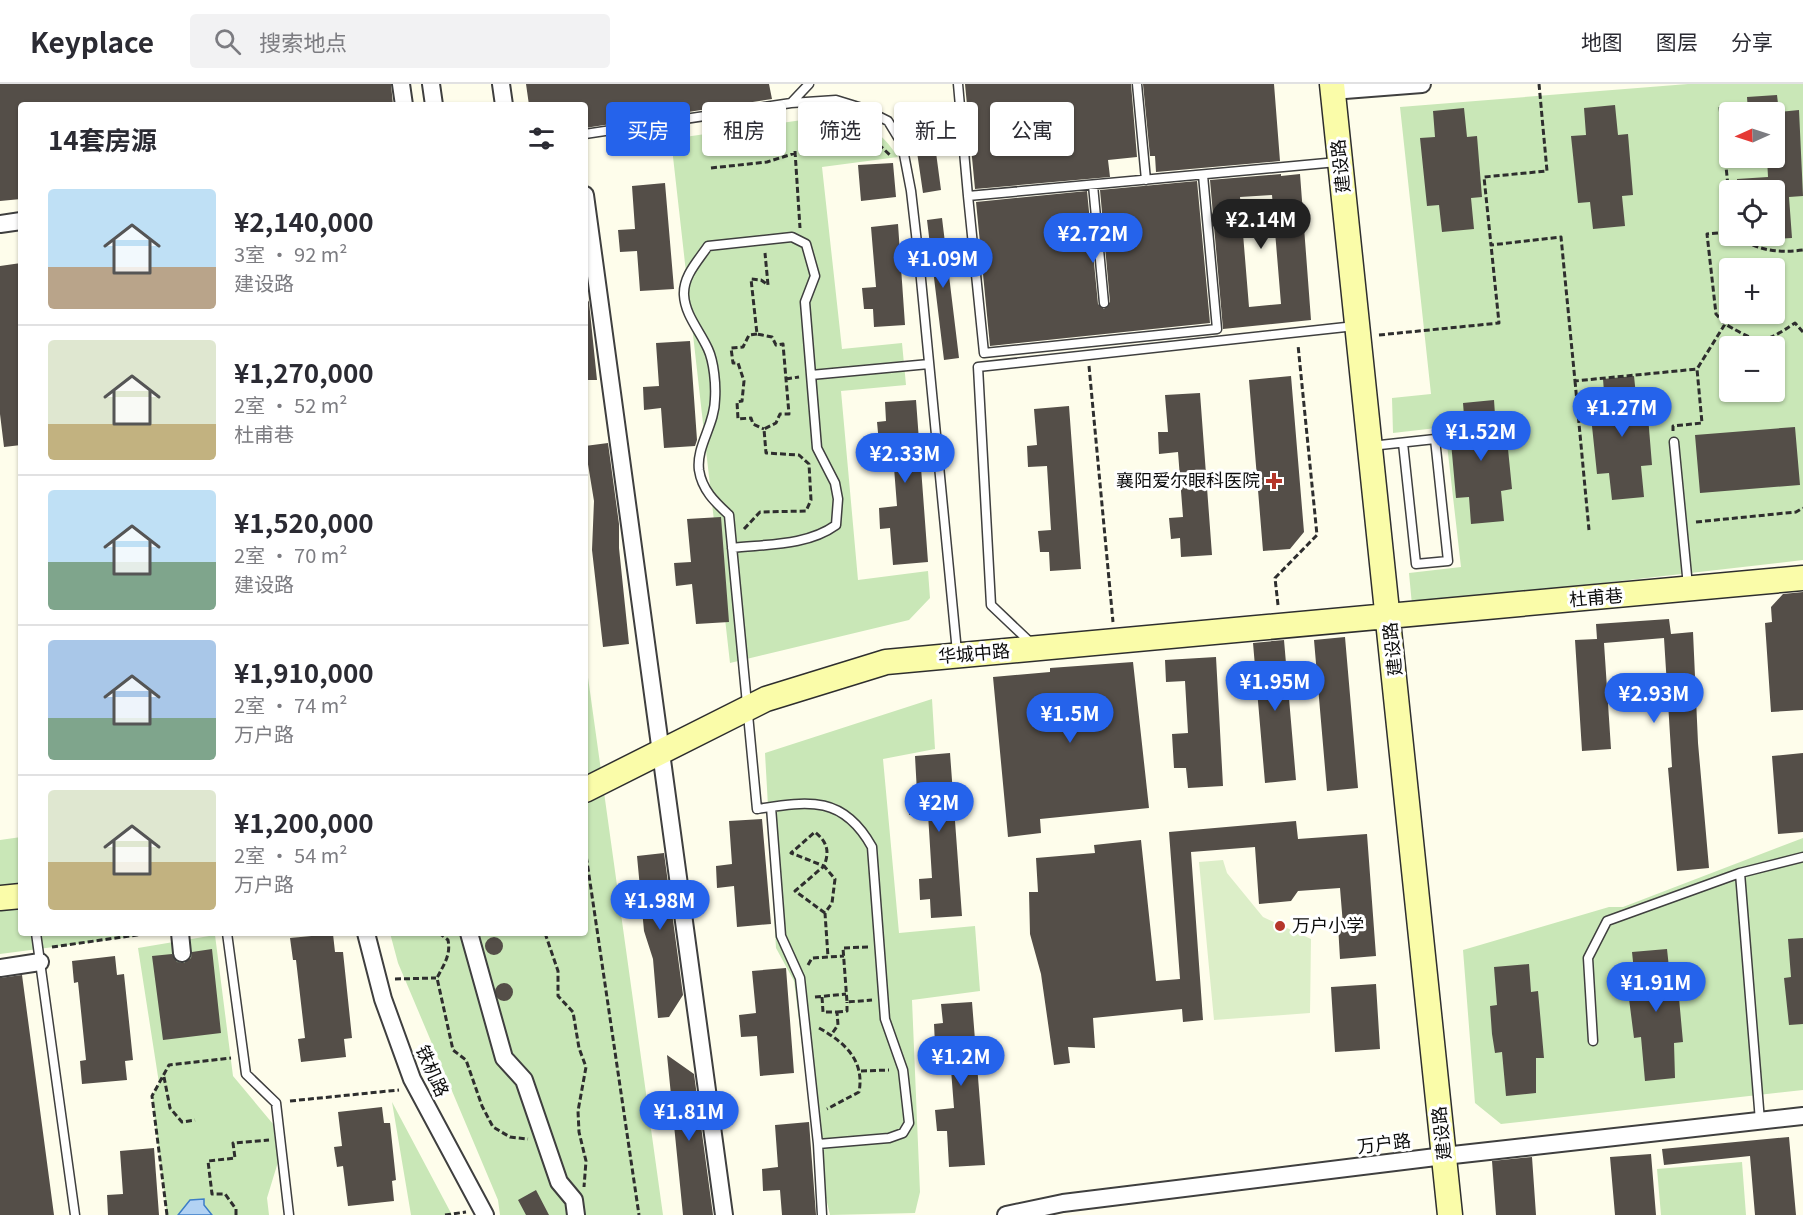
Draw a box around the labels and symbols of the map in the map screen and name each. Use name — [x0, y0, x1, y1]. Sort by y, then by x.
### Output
north arrow — [1719, 102, 1785, 168]
street label: 建设路 — [1323, 138, 1355, 194]
pin: ¥2.14M — [1212, 199, 1310, 250]
pin: ¥2.72M — [1044, 213, 1142, 264]
pin: ¥1.09M — [894, 238, 992, 289]
pin: ¥1.27M — [1573, 387, 1671, 438]
pin: ¥1.52M — [1432, 411, 1530, 462]
pin: ¥2.33M — [856, 433, 954, 484]
place label: 襄阳爱尔眼科医院 — [1116, 466, 1260, 492]
marker: 襄阳爱尔眼科医院 — [1265, 472, 1283, 490]
street label: 杜甫巷 — [1568, 581, 1624, 611]
street label: 建设路 — [1375, 621, 1407, 677]
street label: 华城中路 — [937, 636, 1011, 668]
pin: ¥1.95M — [1226, 661, 1324, 712]
pin: ¥2.93M — [1605, 673, 1703, 724]
pin: ¥1.5M — [1028, 693, 1112, 744]
pin: ¥2M — [910, 782, 968, 833]
pin: ¥1.98M — [611, 880, 709, 931]
place label: 万户小学 — [1292, 911, 1364, 937]
marker: 万户小学 — [1273, 919, 1287, 933]
pin: ¥1.91M — [1607, 962, 1705, 1013]
pin: ¥1.2M — [919, 1036, 1003, 1087]
street label: 铁机路 — [411, 1040, 457, 1100]
pin: ¥1.81M — [640, 1091, 738, 1142]
street label: 建设路 — [1424, 1105, 1456, 1161]
street label: 万户路 — [1355, 1126, 1412, 1158]

